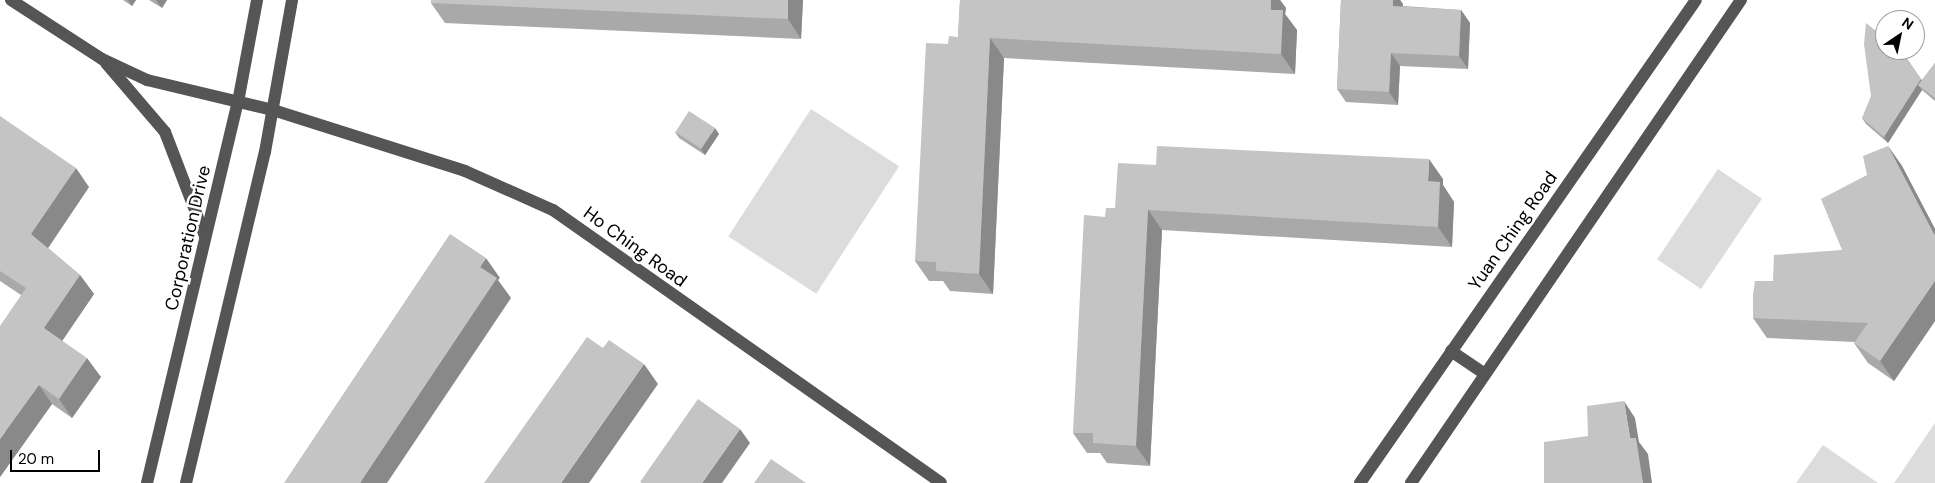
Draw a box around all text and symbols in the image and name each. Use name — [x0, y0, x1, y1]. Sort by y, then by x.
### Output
north arrow — [1875, 10, 1925, 60]
text: N — [1899, 13, 1917, 34]
street label: Corporation Drive — [161, 163, 215, 313]
street label: Yuan Ching Road — [1464, 168, 1562, 294]
street label: Ho Ching Road — [579, 202, 691, 292]
scale bar — [12, 440, 102, 472]
text: 20 m — [18, 449, 54, 469]

